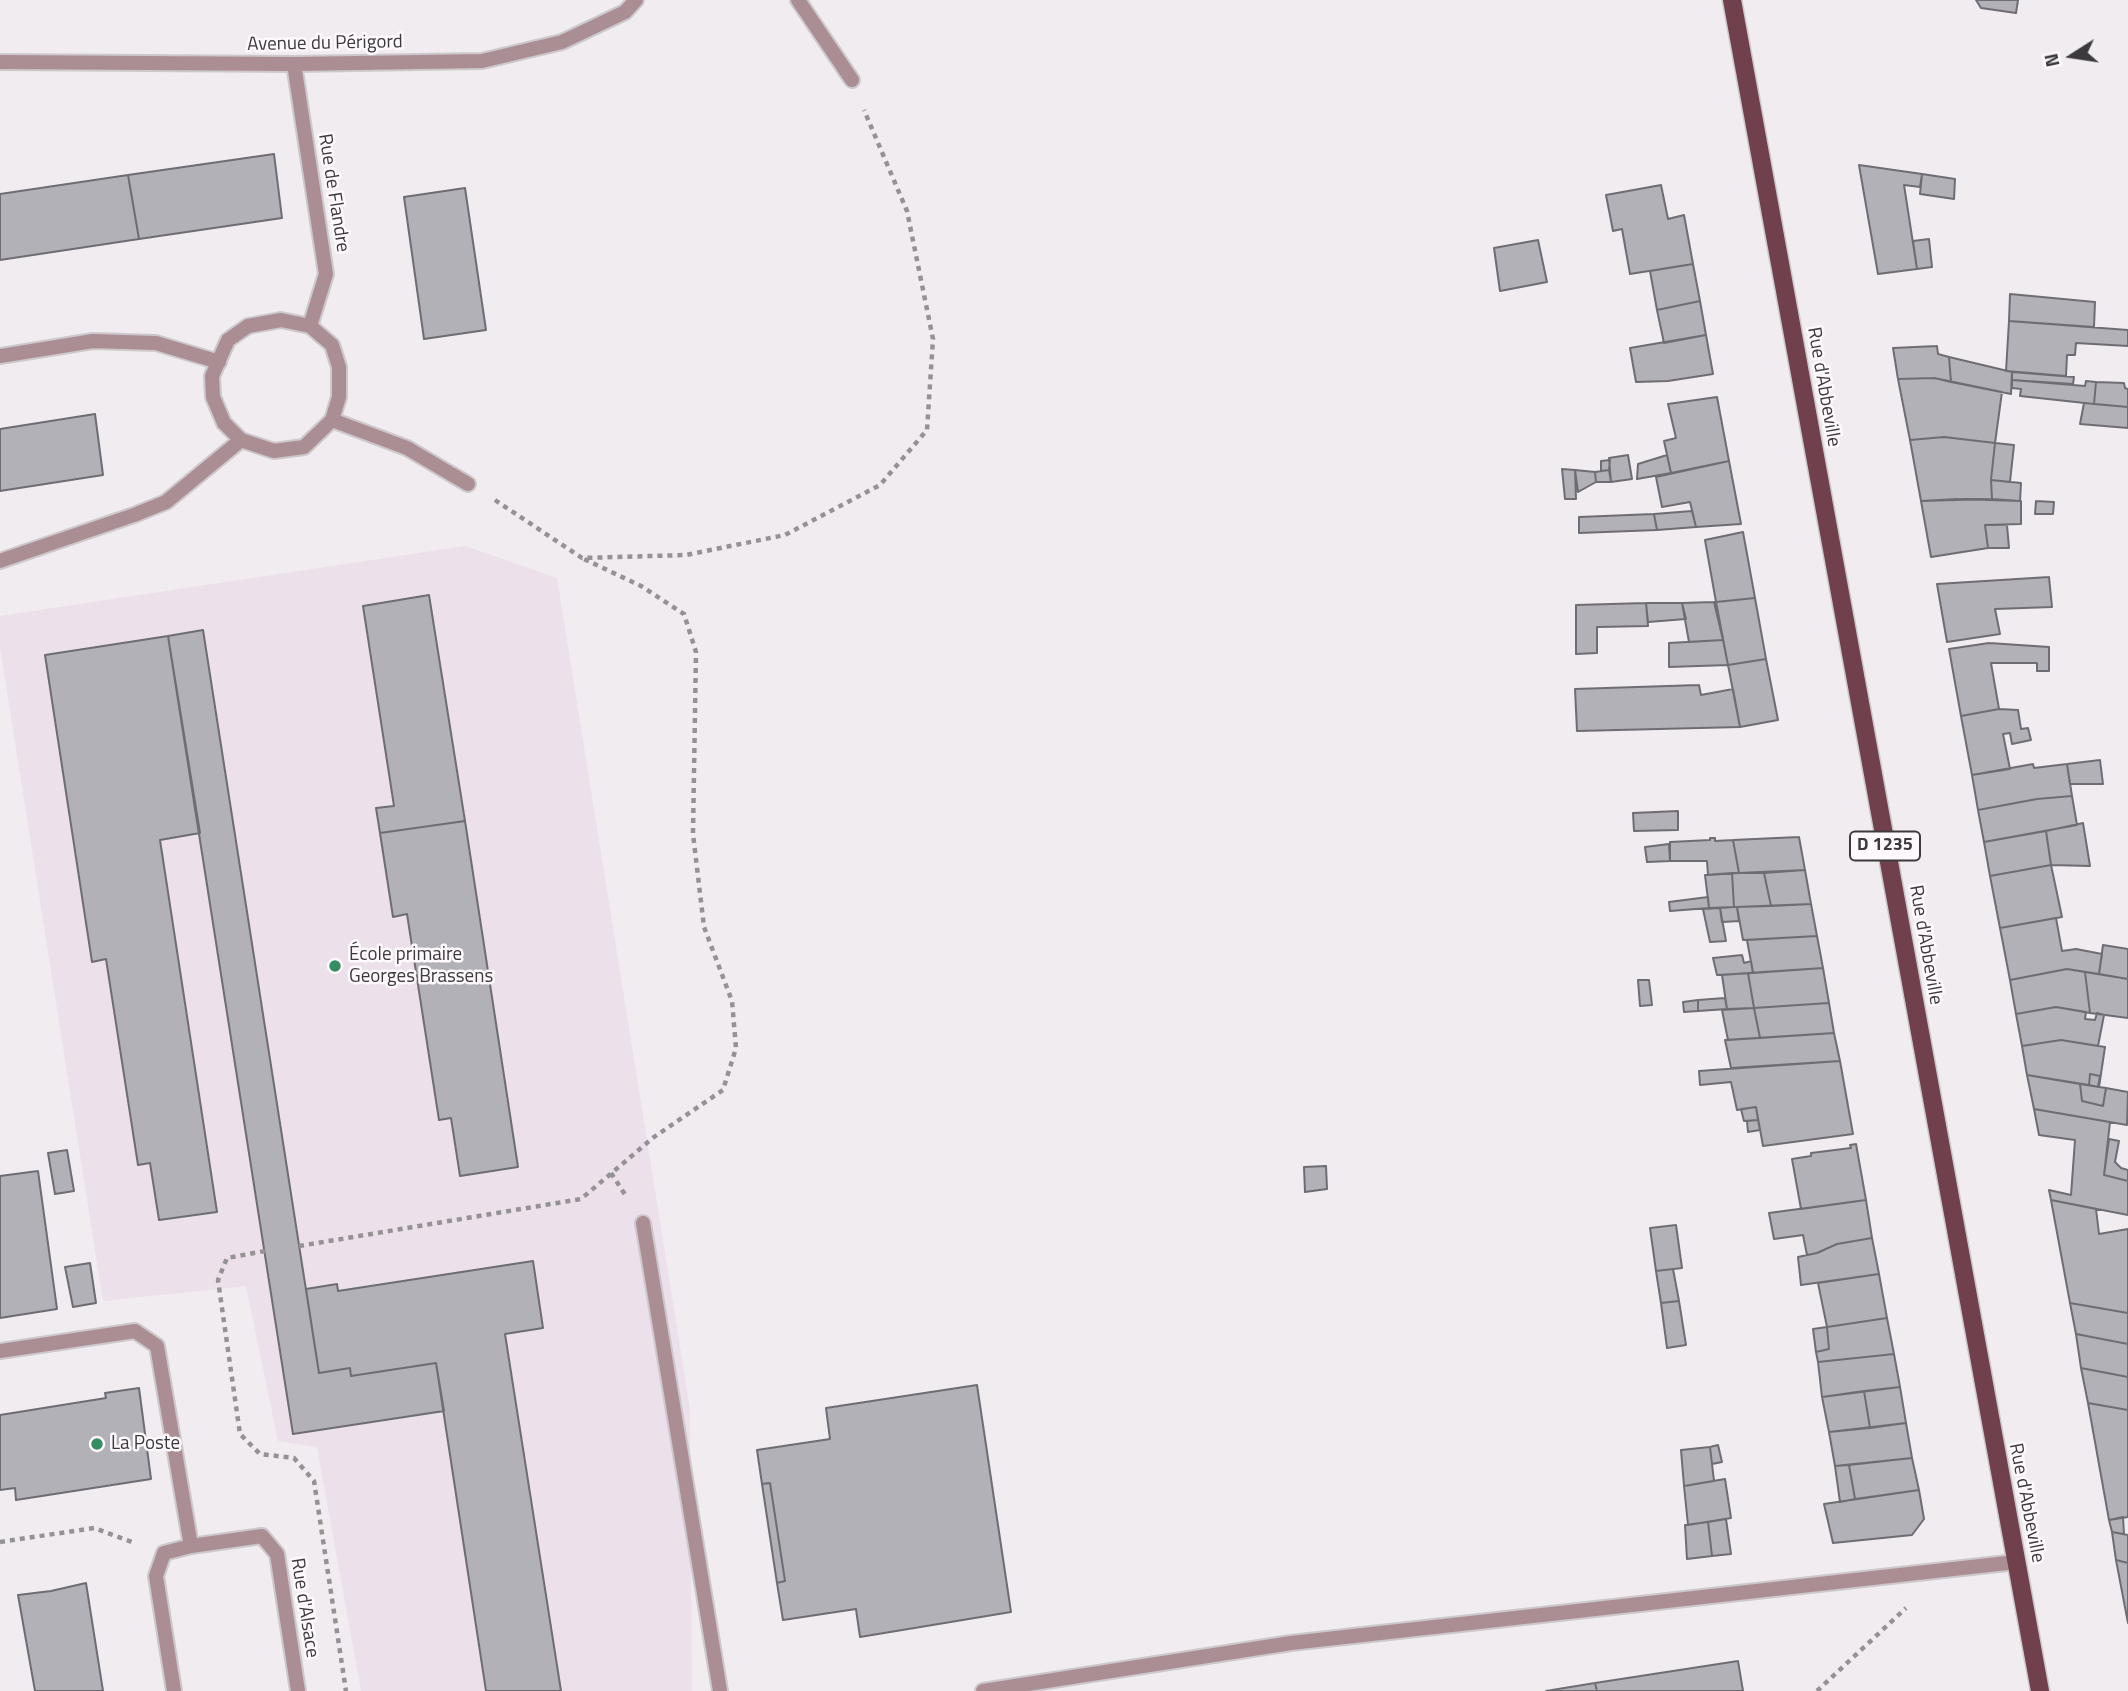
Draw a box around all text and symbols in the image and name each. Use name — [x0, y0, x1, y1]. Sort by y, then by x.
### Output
north arrow — [2037, 21, 2107, 91]
street label: Avenue du Périgord — [247, 31, 403, 57]
text: N — [2035, 51, 2067, 70]
street label: Rue de Flandre — [312, 132, 354, 254]
street label: Rue d'Abbeville — [1801, 325, 1845, 449]
road number: D 1235 — [1850, 832, 1920, 860]
street label: Rue d'Abbeville — [1903, 883, 1947, 1007]
place label: École primaire Georges Brassens — [349, 944, 493, 988]
marker: École primaire Georges Brassens — [327, 958, 343, 974]
place label: La Poste — [111, 1433, 180, 1455]
marker: La Poste — [89, 1436, 105, 1452]
street label: Rue d'Abbeville — [2003, 1441, 2049, 1565]
street label: Rue d'Alsace — [285, 1557, 323, 1659]

